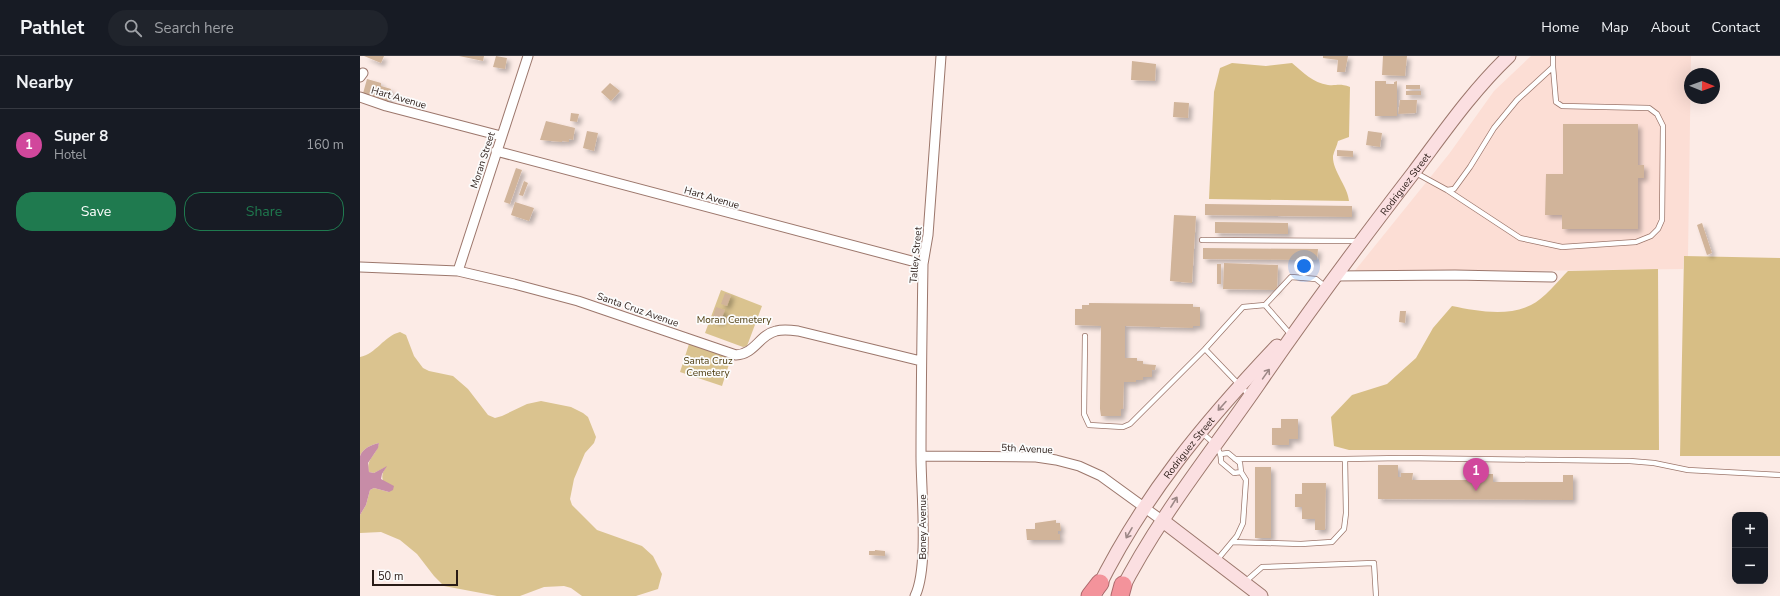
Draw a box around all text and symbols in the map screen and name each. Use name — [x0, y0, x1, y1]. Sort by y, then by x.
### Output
search box — [108, 10, 388, 46]
text: Pathlet — [20, 15, 84, 41]
icon: search — [122, 17, 144, 39]
text: Search here — [154, 18, 234, 38]
text: Home — [1541, 18, 1579, 37]
text: Map — [1601, 18, 1629, 37]
text: About — [1651, 18, 1690, 37]
text: Contact — [1712, 18, 1760, 37]
north arrow — [1684, 68, 1720, 104]
text: Nearby — [16, 71, 73, 94]
street label: Hart Avenue — [369, 83, 428, 113]
text: Super 8 — [54, 126, 108, 146]
street label: Moran Street — [467, 130, 499, 190]
text: 1 — [25, 136, 33, 154]
text: 160 m — [306, 136, 344, 154]
text: Hotel — [54, 146, 86, 164]
street label: Rodriguez Street — [1377, 150, 1434, 219]
street label: Hart Avenue — [682, 183, 741, 213]
button: Save — [16, 192, 176, 231]
button: Share — [184, 192, 344, 231]
street label: Talley Street — [907, 226, 925, 284]
your location — [1294, 256, 1314, 276]
street label: Santa Cruz Avenue — [595, 289, 680, 331]
park label: Moran Cemetery — [697, 313, 772, 327]
park label: Santa Cruz Cemetery — [683, 354, 733, 380]
one-way arrow — [1262, 369, 1270, 380]
one-way arrow — [1217, 401, 1227, 411]
street label: Rodriguez Street — [1161, 414, 1218, 482]
street label: 5th Avenue — [1001, 441, 1053, 457]
pin: 1 — [1463, 458, 1489, 491]
street label: Boney Avenue — [916, 495, 930, 560]
one-way arrow — [1170, 497, 1178, 508]
map controls — [1732, 512, 1768, 584]
button: + — [1732, 512, 1768, 548]
one-way arrow — [1124, 527, 1132, 539]
button: − — [1732, 548, 1768, 584]
scale bar — [372, 568, 458, 587]
text: 50 m — [378, 569, 403, 584]

